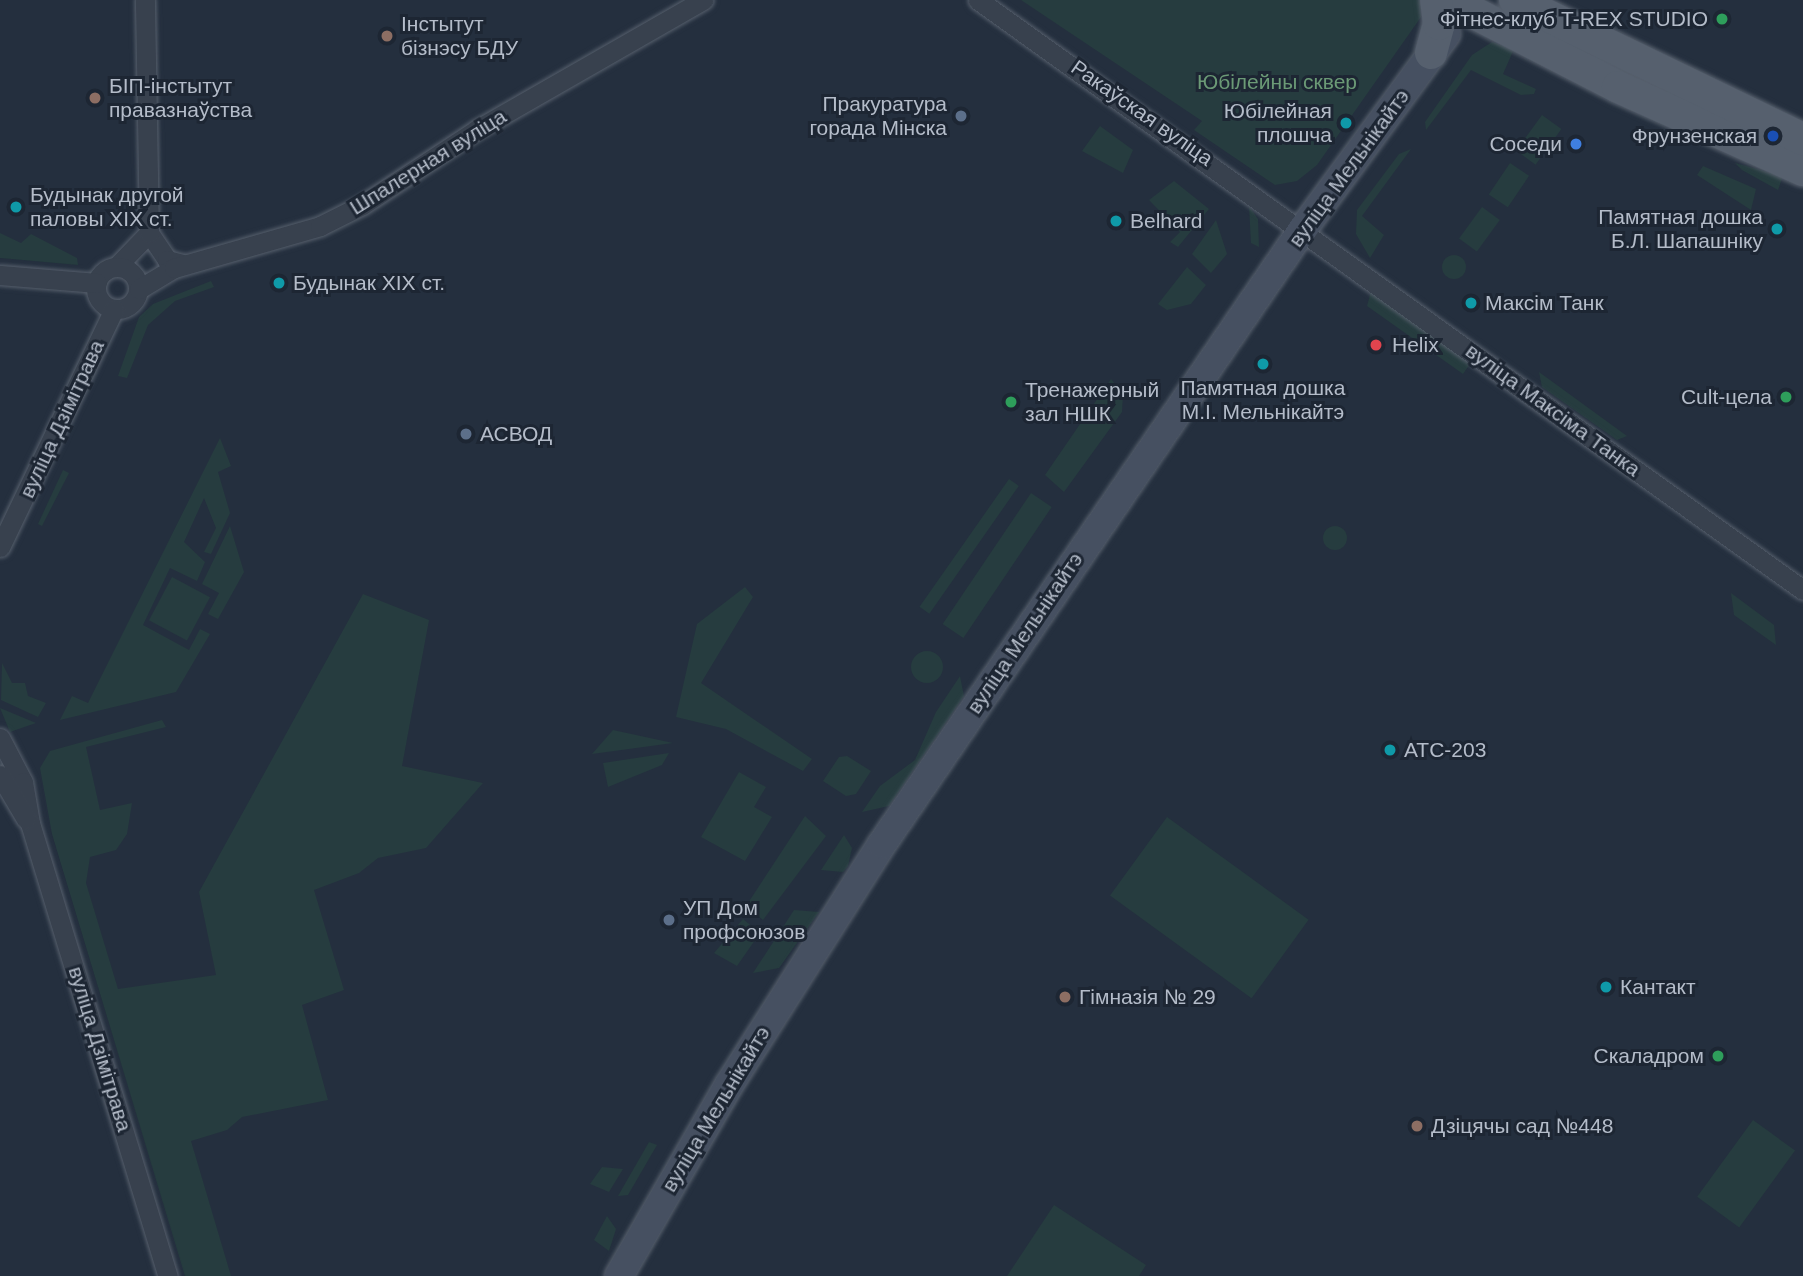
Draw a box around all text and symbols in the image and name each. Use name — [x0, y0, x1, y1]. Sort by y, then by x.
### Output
place label: Фітнес-клуб T-REX STUDIO — [1440, 6, 1708, 32]
place label: Інстытут бізнэсу БДУ — [401, 11, 518, 61]
marker: Фітнес-клуб T-REX STUDIO — [1714, 11, 1730, 27]
marker: Інстытут бізнэсу БДУ — [379, 28, 395, 44]
street label: Ракаўская вуліца — [1066, 55, 1218, 171]
park label: Юбілейны сквер — [1197, 69, 1357, 95]
place label: БІП-інстытут правазнаўства — [109, 73, 252, 123]
street label: вуліца Мельнікайтэ — [1283, 84, 1415, 252]
marker: БІП-інстытут правазнаўства — [87, 90, 103, 106]
place label: Пракуратура горада Мінска — [809, 91, 947, 141]
place label: Юбілейная плошча — [1224, 98, 1332, 148]
street label: Шпалерная вуліца — [345, 104, 511, 220]
marker: Пракуратура горада Мінска — [953, 108, 969, 124]
marker: Юбілейная плошча — [1338, 115, 1354, 131]
place label: Фрунзенская — [1632, 123, 1757, 149]
marker: Фрунзенская — [1763, 126, 1783, 146]
place label: Соседи — [1489, 131, 1562, 157]
marker: Соседи — [1568, 136, 1584, 152]
place label: Будынак другой паловы XIX ст. — [30, 182, 184, 232]
marker: Будынак другой паловы XIX ст. — [8, 199, 24, 215]
place label: Памятная дошка Б.Л. Шапашніку — [1598, 204, 1763, 254]
place label: Belhard — [1130, 208, 1202, 234]
marker: Belhard — [1108, 213, 1124, 229]
marker: Памятная дошка Б.Л. Шапашніку — [1769, 221, 1785, 237]
place label: Будынак XIX ст. — [293, 270, 445, 296]
marker: Будынак XIX ст. — [271, 275, 287, 291]
place label: Максім Танк — [1485, 290, 1604, 316]
marker: Максім Танк — [1463, 295, 1479, 311]
place label: Helix — [1392, 332, 1439, 358]
marker: Helix — [1366, 335, 1386, 355]
street label: вуліца Дзімітрава — [14, 336, 110, 502]
street label: вуліца Максіма Танка — [1461, 338, 1645, 482]
marker: Памятная дошка М.І. Мельнікайтэ — [1255, 356, 1271, 372]
place label: Памятная дошка М.І. Мельнікайтэ — [1181, 375, 1345, 425]
place label: Тренажерный зал НШК — [1025, 377, 1159, 427]
place label: Cult-цела — [1681, 384, 1772, 410]
marker: Cult-цела — [1778, 389, 1794, 405]
marker: Тренажерный зал НШК — [1003, 394, 1019, 410]
place label: АСВОД — [480, 421, 552, 447]
marker: АСВОД — [458, 426, 474, 442]
street label: вуліца Мельнікайтэ — [962, 548, 1088, 718]
place label: АТС-203 — [1404, 737, 1486, 763]
marker: АТС-203 — [1382, 742, 1398, 758]
place label: УП Дом профсоюзов — [683, 895, 805, 945]
marker: УП Дом профсоюзов — [661, 912, 677, 928]
street label: вуліца Дзімітрава — [63, 964, 137, 1134]
place label: Кантакт — [1620, 974, 1696, 1000]
marker: Кантакт — [1598, 979, 1614, 995]
place label: Гімназія № 29 — [1079, 984, 1216, 1010]
marker: Гімназія № 29 — [1057, 989, 1073, 1005]
street label: вуліца Мельнікайтэ — [657, 1022, 775, 1196]
place label: Скаладром — [1594, 1043, 1704, 1069]
marker: Скаладром — [1710, 1048, 1726, 1064]
place label: Дзіцячы сад №448 — [1431, 1113, 1613, 1139]
marker: Дзіцячы сад №448 — [1409, 1118, 1425, 1134]

